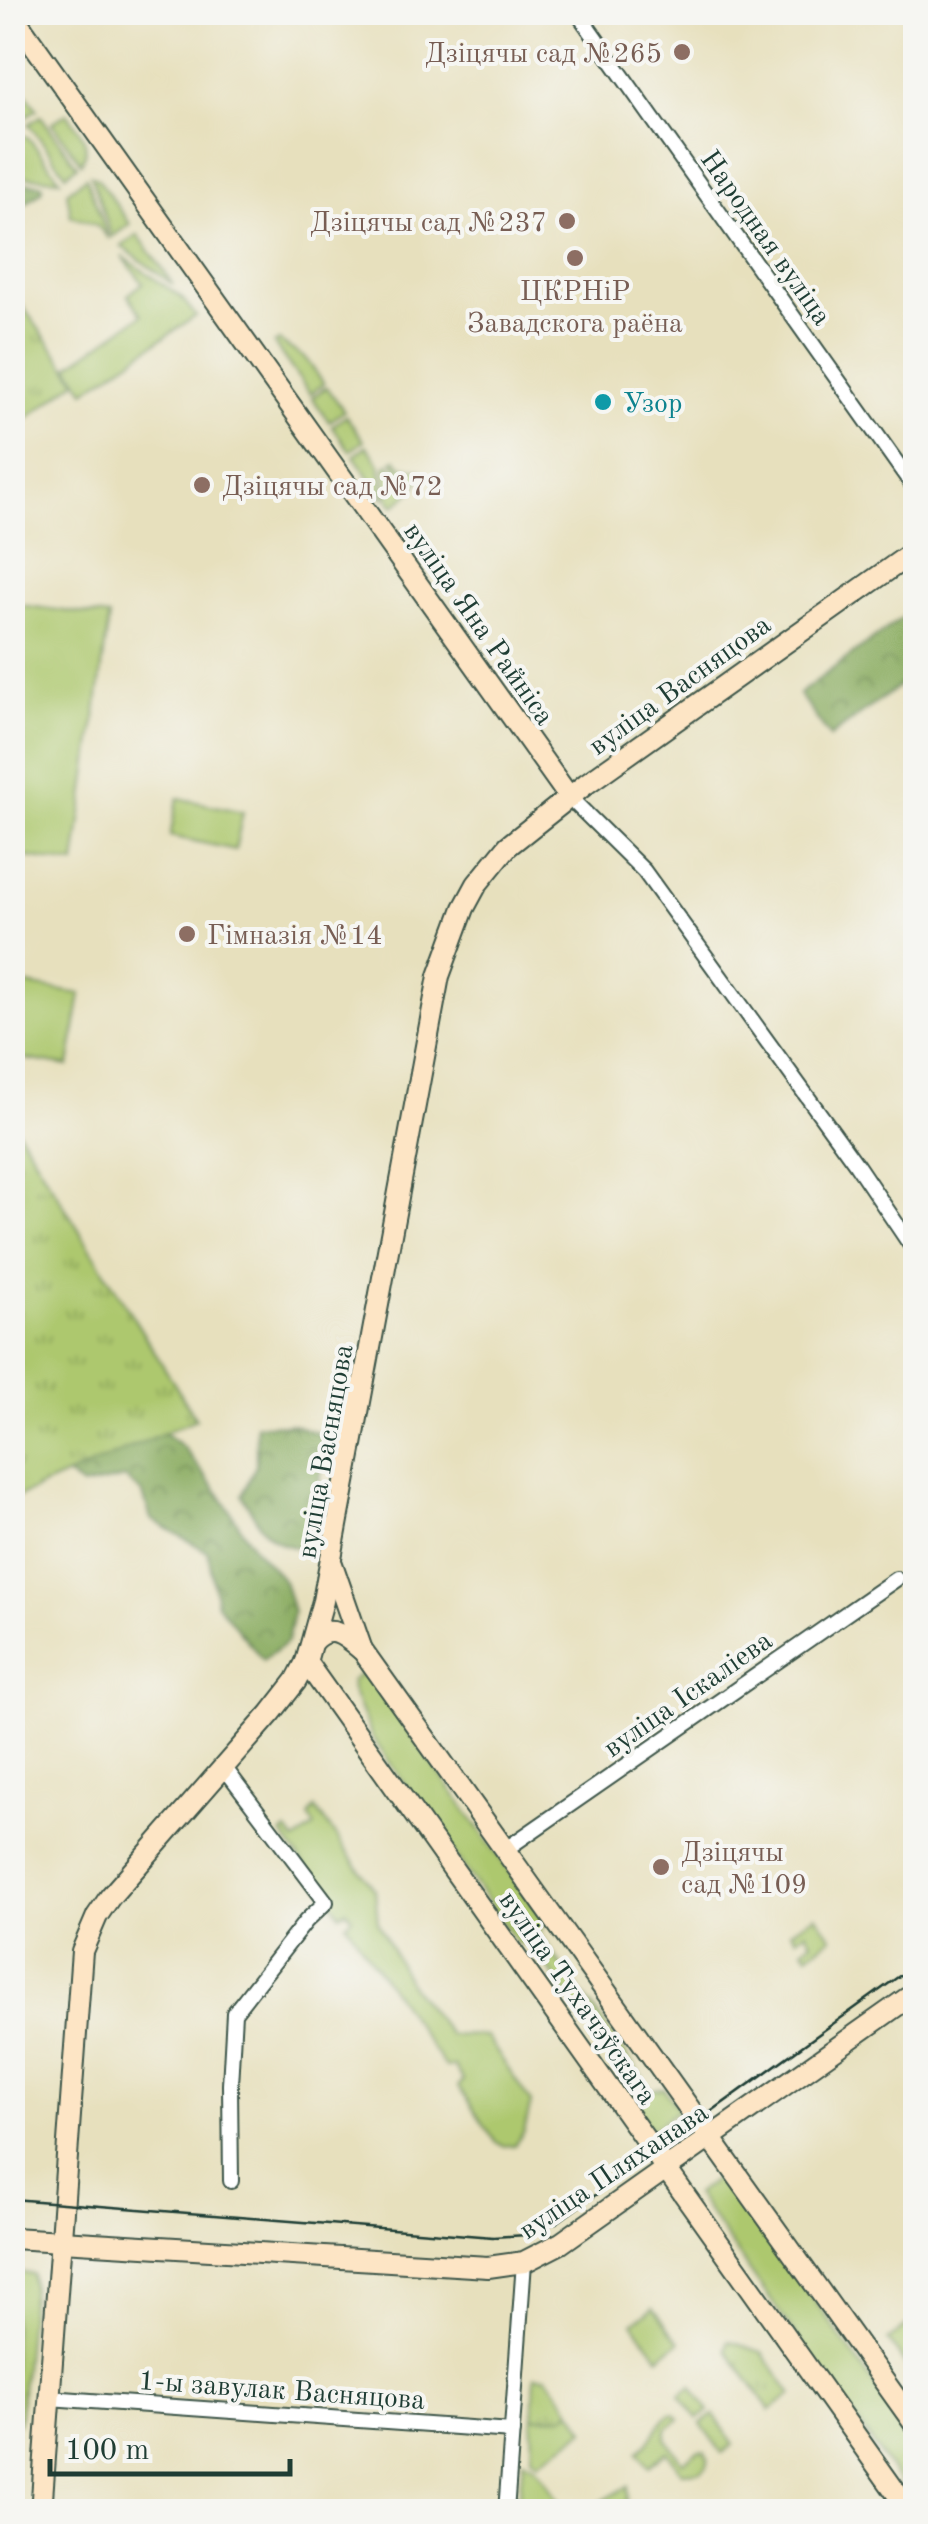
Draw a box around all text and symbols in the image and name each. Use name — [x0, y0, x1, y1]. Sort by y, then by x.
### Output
place label: Дзіцячы сад №265 — [425, 41, 662, 69]
marker: Дзіцячы сад №265 — [671, 41, 693, 63]
street label: Народная вуліца — [694, 146, 835, 331]
place label: Дзіцячы сад №237 — [310, 210, 547, 238]
marker: Дзіцячы сад №237 — [556, 210, 578, 232]
marker: ЦКРНіР Завадскога раёна — [564, 247, 586, 269]
place label: ЦКРНіР Завадскога раёна — [467, 279, 683, 339]
marker: Узор — [592, 391, 614, 413]
place label: Узор — [623, 391, 682, 419]
marker: Дзіцячы сад №72 — [191, 474, 213, 496]
place label: Дзіцячы сад №72 — [222, 474, 443, 502]
street label: вуліца Яна Райніса — [397, 518, 558, 731]
street label: вуліца Васняцова — [585, 611, 777, 762]
marker: Гімназія №14 — [176, 923, 198, 945]
place label: Гімназія №14 — [207, 923, 383, 951]
street label: вуліца Васняцова — [294, 1342, 360, 1561]
street label: вуліца Іскаліева — [599, 1627, 778, 1764]
place label: Дзіцячы сад №109 — [681, 1840, 807, 1900]
marker: Дзіцячы сад №109 — [650, 1856, 672, 1878]
street label: вуліца Тухачэўскага — [492, 1887, 661, 2111]
street label: вуліца Пляханава — [515, 2099, 714, 2246]
street label: 1-ы завулак Васняцова — [138, 2368, 426, 2416]
scale bar — [50, 2414, 290, 2476]
text: 100 m — [65, 2436, 149, 2466]

